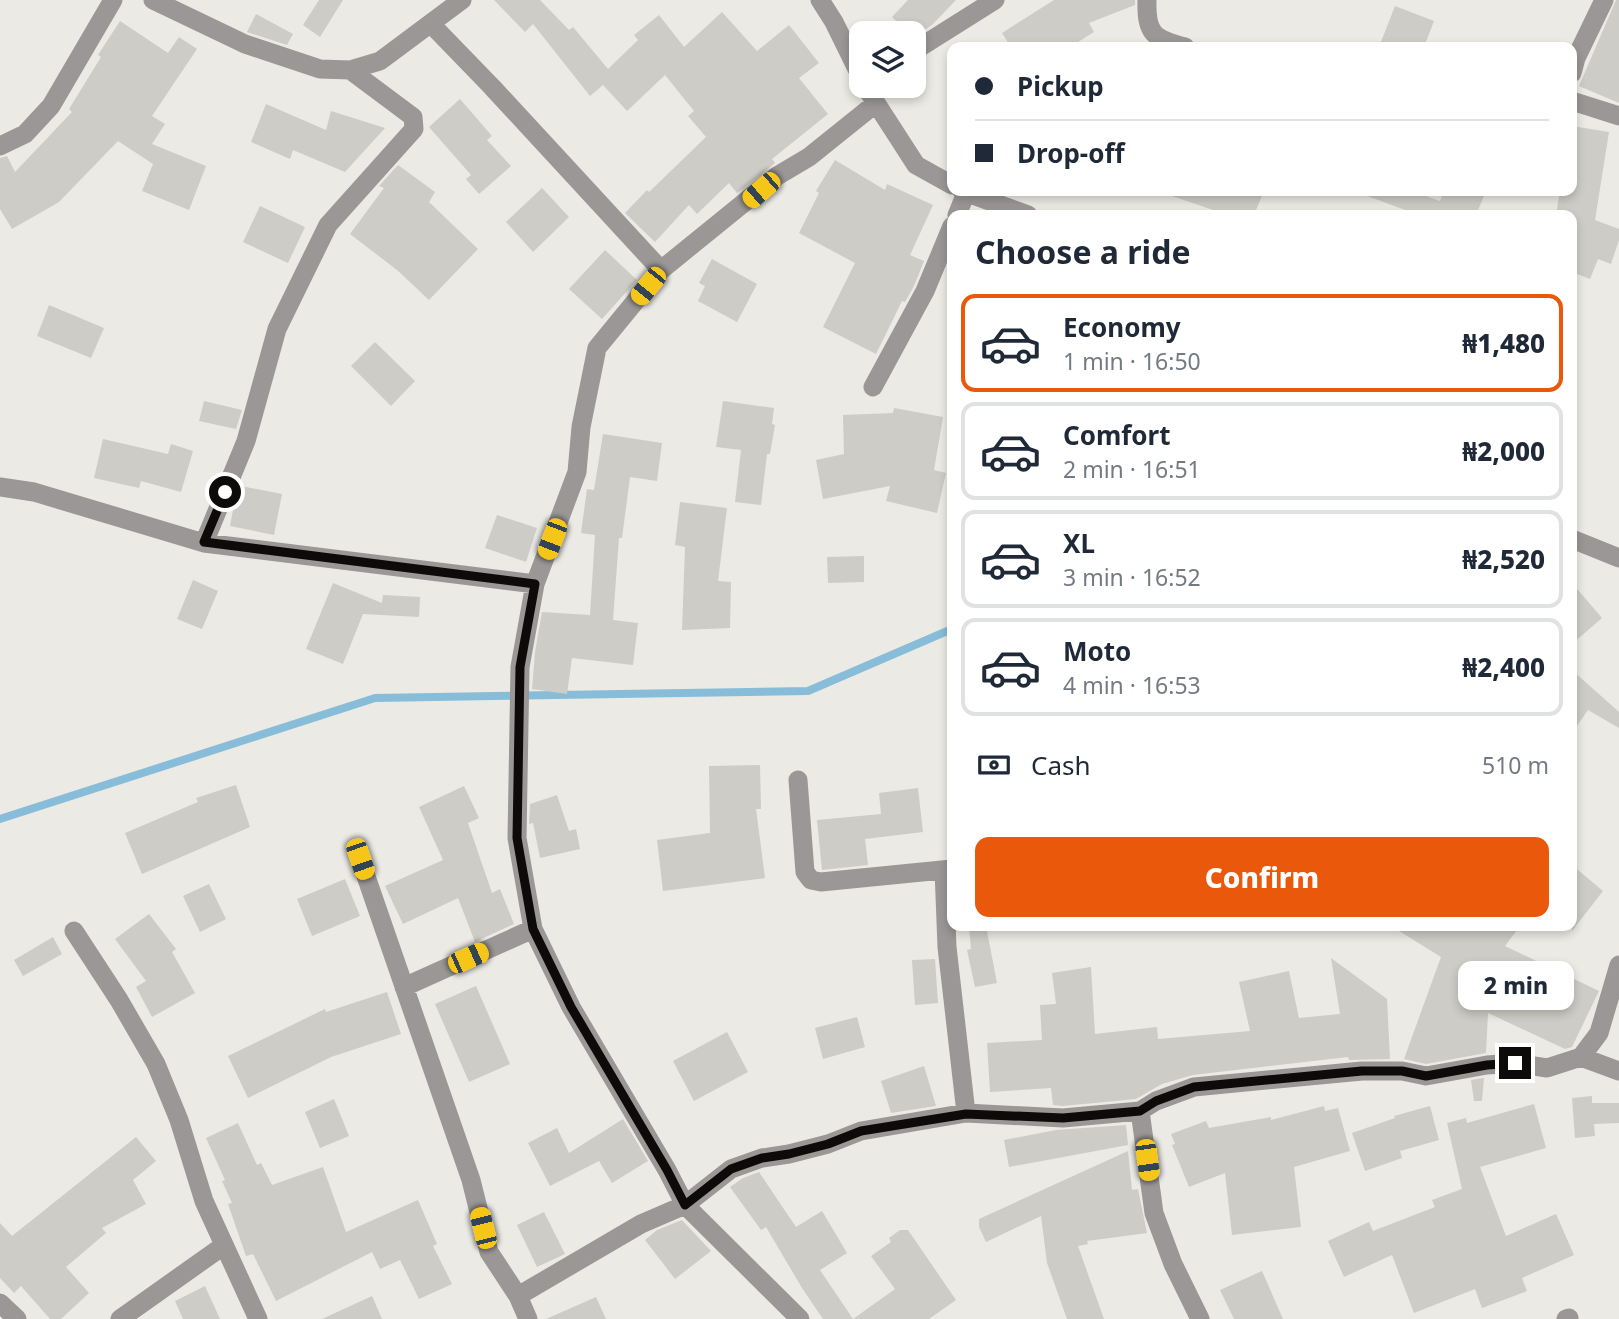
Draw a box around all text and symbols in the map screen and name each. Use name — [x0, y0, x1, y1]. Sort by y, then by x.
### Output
map controls — [849, 21, 926, 98]
button: layers — [849, 21, 926, 98]
text: Pickup — [1017, 68, 1104, 104]
text: Drop-off — [1017, 135, 1124, 171]
car — [739, 168, 784, 212]
text: Choose a ride — [975, 230, 1191, 273]
car — [627, 263, 670, 309]
text: Economy — [1063, 309, 1181, 345]
icon: car — [979, 312, 1042, 375]
text: ₦1,480 — [1462, 325, 1545, 361]
text: 1 min · 16:50 — [1063, 345, 1201, 377]
text: Comfort — [1063, 417, 1171, 453]
icon: car — [979, 420, 1042, 483]
text: ₦2,000 — [1462, 433, 1545, 469]
text: 2 min · 16:51 — [1063, 453, 1201, 485]
route start — [209, 476, 241, 508]
car — [535, 516, 570, 562]
text: XL — [1063, 525, 1095, 561]
icon: car — [979, 528, 1042, 591]
text: ₦2,520 — [1462, 541, 1545, 577]
text: 3 min · 16:52 — [1063, 561, 1201, 593]
text: Moto — [1063, 633, 1131, 669]
icon: car — [979, 636, 1042, 699]
text: ₦2,400 — [1462, 649, 1545, 685]
text: 4 min · 16:53 — [1063, 669, 1201, 701]
icon: cash — [975, 746, 1013, 784]
text: Cash — [1031, 747, 1091, 783]
text: 510 m — [1482, 749, 1549, 781]
car — [344, 836, 377, 882]
button: Confirm — [975, 837, 1549, 917]
car — [445, 940, 492, 976]
callout: 2 min — [1457, 962, 1573, 1010]
text: 2 min — [1484, 969, 1548, 1001]
route end — [1499, 1047, 1531, 1079]
car — [1134, 1138, 1161, 1182]
car — [468, 1205, 499, 1251]

